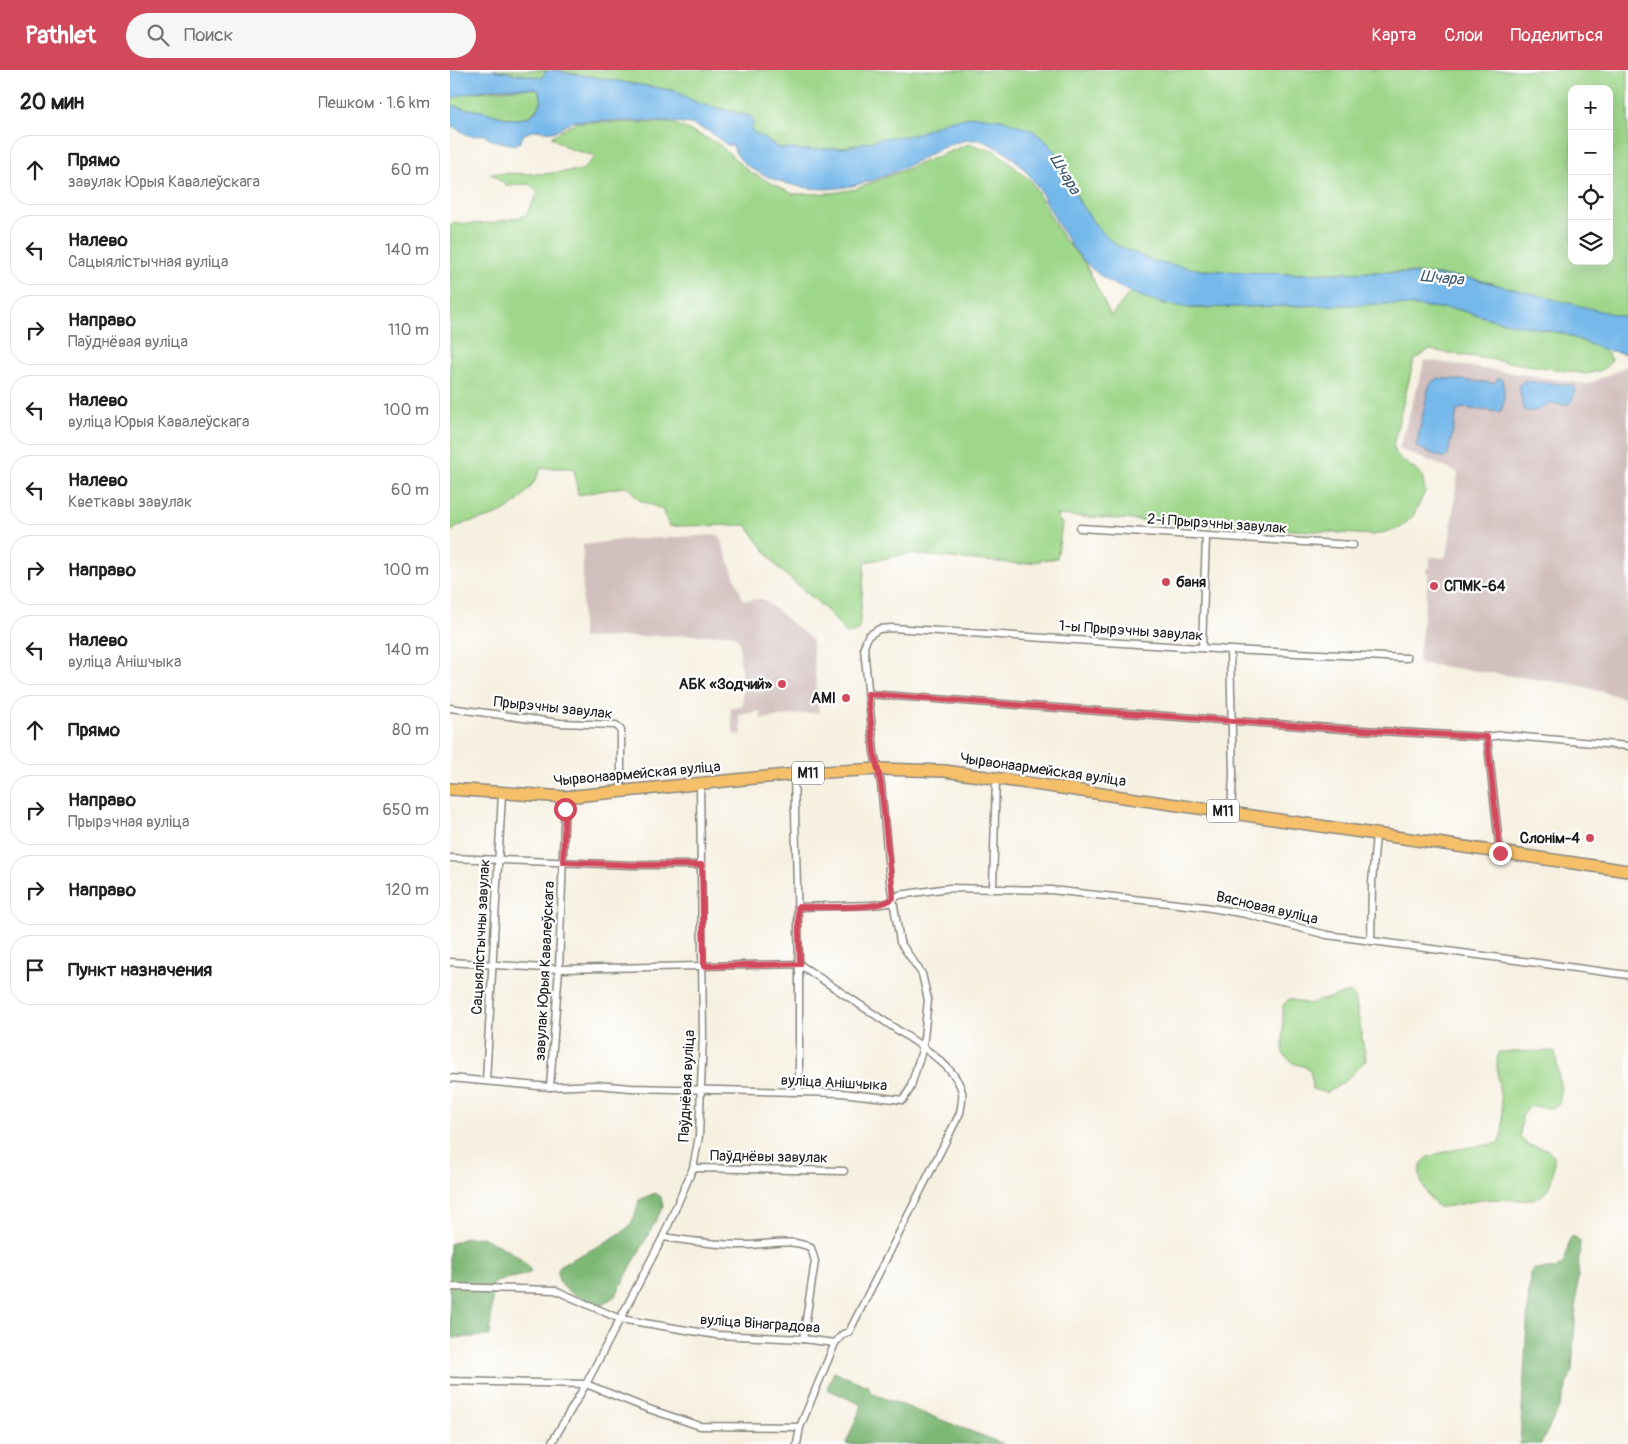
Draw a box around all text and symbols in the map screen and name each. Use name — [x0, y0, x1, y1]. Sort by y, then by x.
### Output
search box — [126, 13, 476, 58]
text: Pathlet — [25, 21, 96, 50]
icon: search — [144, 21, 172, 49]
text: Поиск — [184, 23, 233, 47]
text: Карта — [1372, 24, 1416, 47]
text: Слои — [1444, 24, 1482, 47]
text: Поделиться — [1510, 24, 1603, 47]
map controls — [1568, 85, 1613, 265]
button: + — [1568, 85, 1613, 130]
text: 20 мин — [20, 89, 84, 116]
text: Пешком · 1.6 km — [318, 93, 430, 113]
button: − — [1568, 130, 1613, 175]
text: Прямо — [68, 148, 120, 172]
water label: Шчара — [1045, 150, 1086, 199]
icon: ahead — [21, 156, 49, 184]
text: 60 m — [391, 160, 429, 180]
text: завулак Юрыя Кавалеўскага — [68, 172, 260, 192]
button: locate — [1568, 175, 1613, 220]
button: layers — [1568, 220, 1613, 265]
text: Налево — [68, 228, 128, 252]
icon: left — [21, 236, 49, 264]
text: 140 m — [385, 240, 429, 260]
text: Сацыялістычная вуліца — [68, 252, 228, 272]
water label: Шчара — [1419, 266, 1466, 290]
text: Направо — [68, 308, 136, 332]
icon: right — [21, 316, 49, 344]
text: 110 m — [388, 320, 429, 340]
text: Паўднёвая вуліца — [68, 332, 188, 352]
text: Налево — [68, 388, 128, 412]
icon: left — [21, 396, 49, 424]
text: 100 m — [383, 400, 429, 420]
text: вуліца Юрыя Кавалеўскага — [68, 412, 249, 432]
text: Налево — [68, 468, 128, 492]
icon: left — [21, 476, 49, 504]
text: 60 m — [391, 480, 429, 500]
text: Кветкавы завулак — [68, 492, 192, 512]
street label: 2-і Прырэчны завулак — [1146, 510, 1288, 538]
icon: right — [21, 556, 49, 584]
text: Направо — [68, 558, 136, 582]
text: 100 m — [383, 560, 429, 580]
place label: баня — [1176, 573, 1206, 592]
marker: баня — [1160, 576, 1172, 588]
place label: СПМК-64 — [1444, 577, 1506, 596]
marker: СПМК-64 — [1428, 580, 1440, 592]
street label: 1-ы Прырэчны завулак — [1058, 616, 1204, 646]
text: Налево — [68, 628, 128, 652]
icon: left — [21, 636, 49, 664]
text: 140 m — [385, 640, 429, 660]
text: вуліца Анішчыка — [68, 652, 182, 672]
place label: АБК «Зодчий» — [679, 675, 772, 694]
marker: АБК «Зодчий» — [776, 678, 788, 690]
place label: AMI — [811, 689, 836, 708]
street label: Прырэчны завулак — [493, 692, 614, 724]
marker: AMI — [840, 692, 852, 704]
icon: ahead — [21, 716, 49, 744]
text: Прямо — [68, 718, 120, 742]
text: 80 m — [392, 720, 429, 740]
street label: Чырвонаармейская вуліца — [959, 749, 1127, 791]
street label: Чырвонаармейская вуліца — [553, 757, 721, 791]
road number: М11 — [792, 761, 824, 784]
text: Направо — [68, 788, 136, 812]
icon: right — [21, 796, 49, 824]
route start — [554, 798, 577, 821]
road number: М11 — [1207, 799, 1239, 822]
text: 650 m — [382, 800, 429, 820]
text: Прырэчная вуліца — [68, 812, 190, 832]
place label: Слонім-4 — [1520, 829, 1580, 848]
marker: Слонім-4 — [1584, 832, 1596, 844]
route end — [1489, 842, 1512, 865]
street label: Сацыялістычны завулак — [467, 858, 495, 1015]
icon: right — [21, 876, 49, 904]
text: Направо — [68, 878, 136, 902]
text: 120 m — [385, 880, 429, 900]
street label: завулак Юрыя Кавалеўскага — [531, 881, 559, 1061]
street label: Вясновая вуліца — [1214, 887, 1320, 929]
icon: arrive — [21, 956, 49, 984]
text: Пункт назначения — [68, 958, 212, 982]
street label: Паўднёвая вуліца — [675, 1029, 699, 1143]
street label: вуліца Анішчыка — [780, 1071, 888, 1095]
street label: Паўднёвы завулак — [710, 1146, 828, 1168]
street label: вуліца Вінаградова — [699, 1310, 821, 1338]

